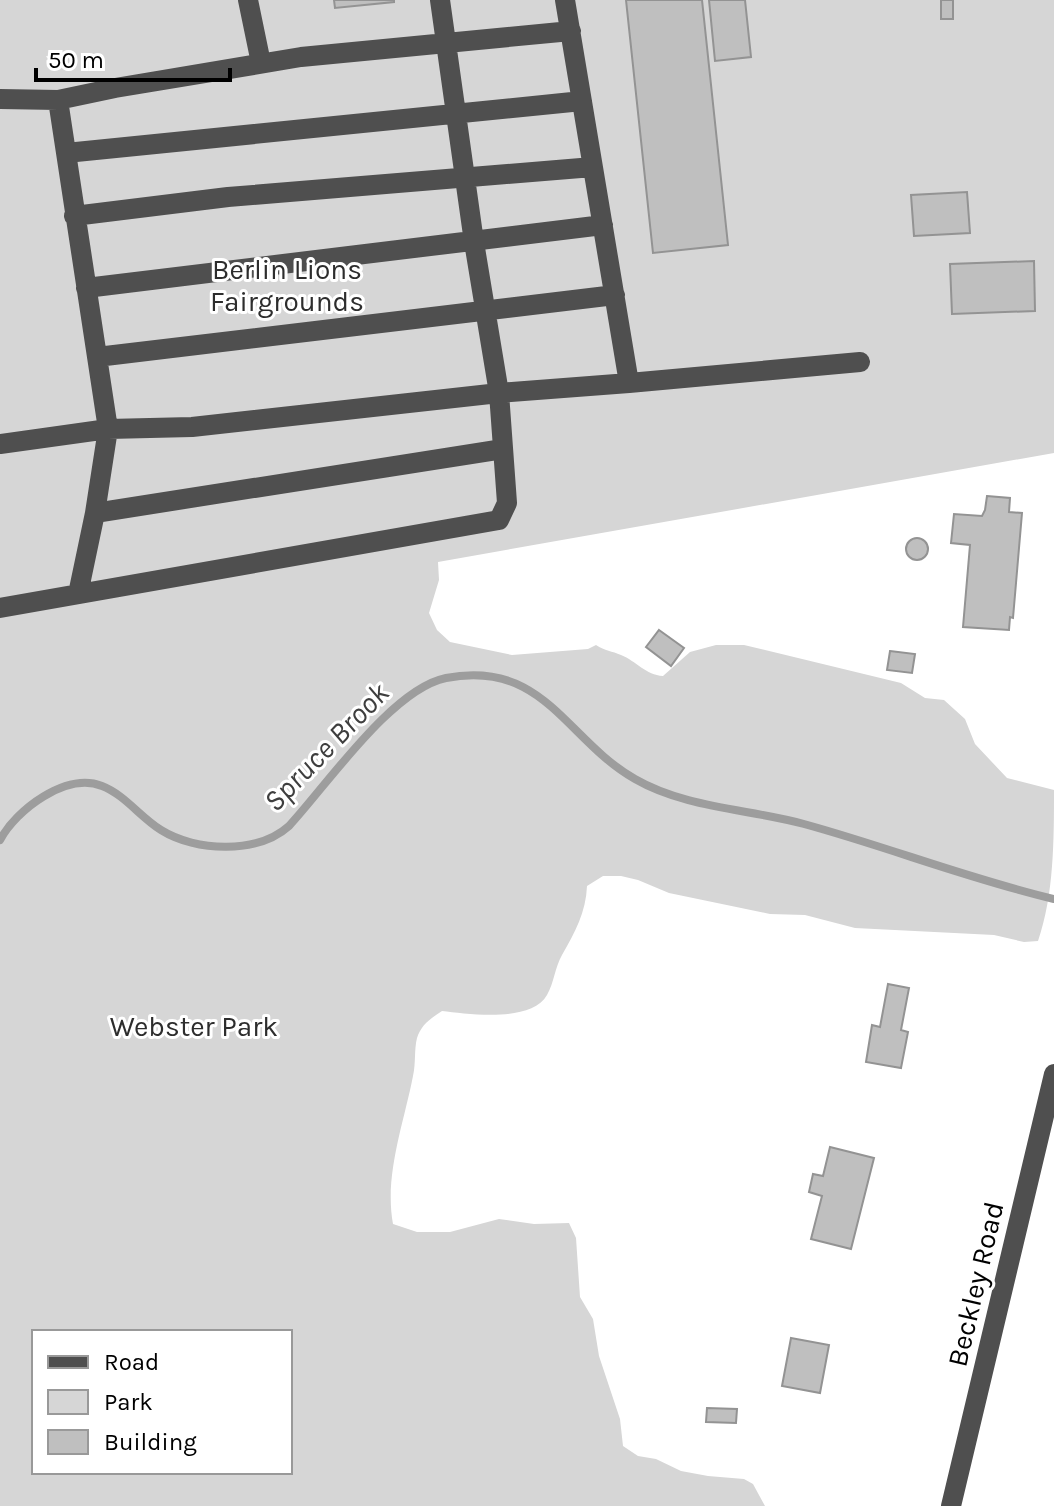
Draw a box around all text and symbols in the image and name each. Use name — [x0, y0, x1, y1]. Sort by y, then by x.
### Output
scale bar — [36, 32, 230, 82]
text: 50 m — [48, 46, 104, 74]
park label: Berlin Lions Fairgrounds — [210, 253, 364, 318]
water label: Spruce Brook — [256, 675, 397, 819]
park label: Webster Park — [110, 1010, 278, 1043]
street label: Beckley Road — [940, 1198, 1011, 1370]
legend — [32, 1330, 292, 1474]
text: Road — [104, 1348, 159, 1376]
text: Park — [104, 1388, 153, 1416]
text: Building — [104, 1428, 197, 1456]

